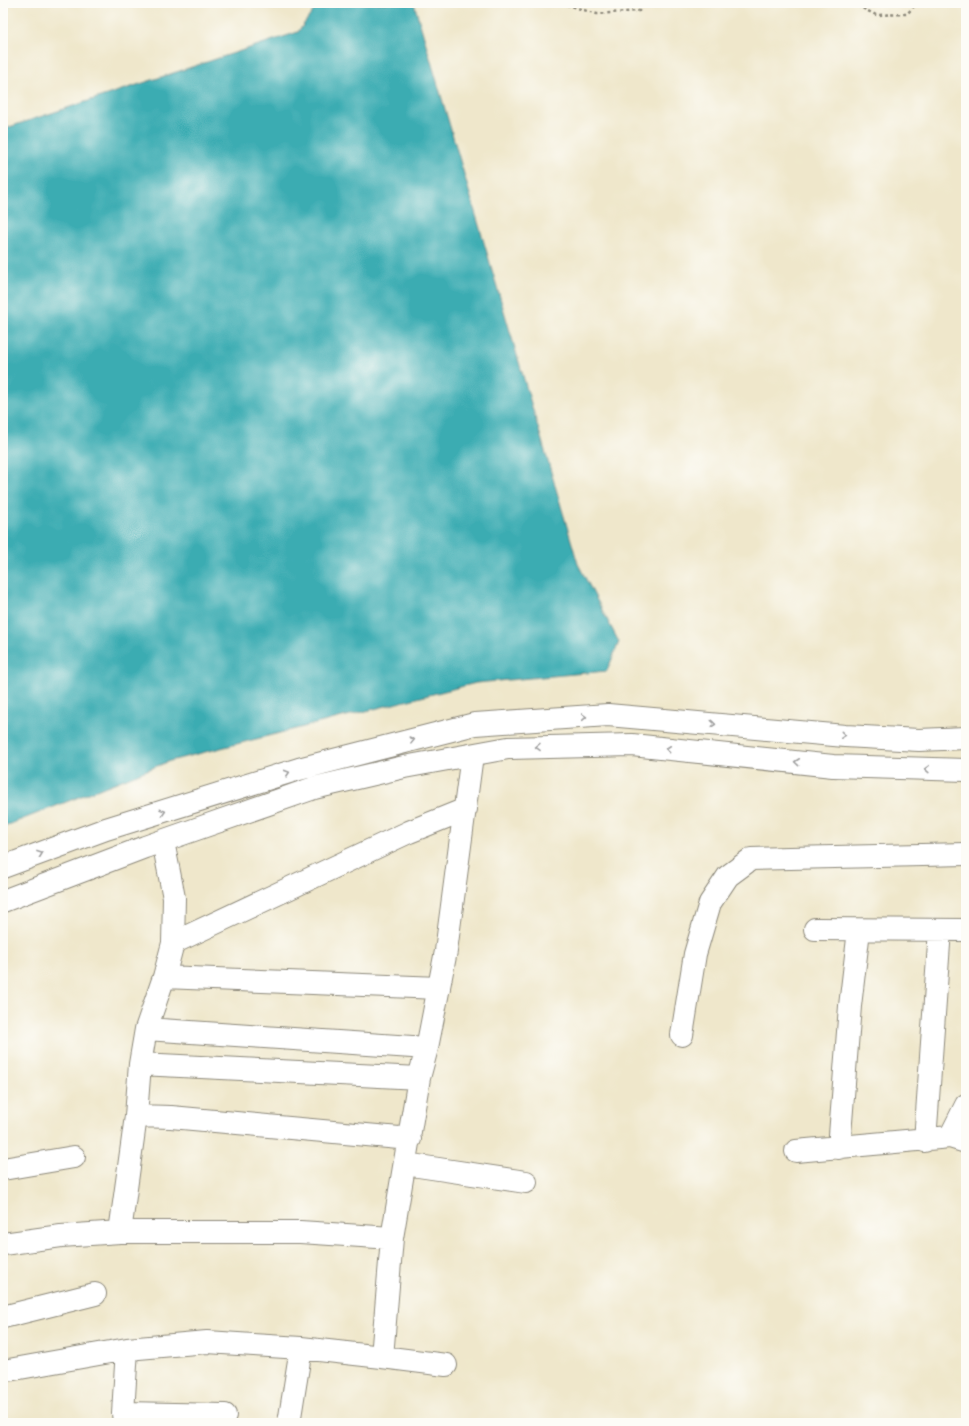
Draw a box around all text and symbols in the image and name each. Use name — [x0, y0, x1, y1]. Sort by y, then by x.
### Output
one-way arrow — [581, 712, 587, 721]
one-way arrow — [710, 719, 716, 728]
one-way arrow — [840, 731, 846, 740]
one-way arrow — [409, 737, 416, 745]
one-way arrow — [535, 743, 541, 751]
one-way arrow — [665, 744, 671, 753]
one-way arrow — [794, 758, 800, 767]
one-way arrow — [924, 765, 930, 773]
one-way arrow — [283, 769, 290, 778]
one-way arrow — [159, 808, 166, 817]
one-way arrow — [36, 850, 43, 858]

